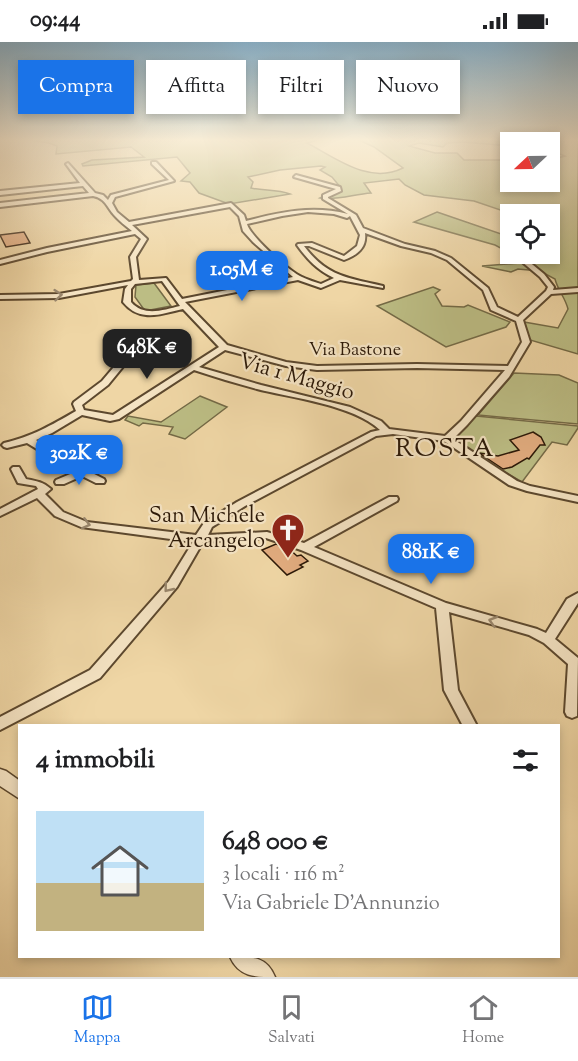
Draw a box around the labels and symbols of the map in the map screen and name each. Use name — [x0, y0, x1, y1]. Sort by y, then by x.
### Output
north arrow — [500, 132, 560, 192]
pin: 1.05M € — [187, 251, 297, 302]
one-way arrow — [54, 289, 63, 302]
pin: 648K € — [98, 329, 196, 380]
street label: Via Bastone — [309, 338, 401, 364]
street label: Via 1 Maggio — [234, 346, 358, 410]
district label: ROSTA — [395, 431, 495, 468]
pin: 302K € — [30, 435, 128, 486]
place label: San Michele Arcangelo — [149, 501, 265, 558]
church icon: San Michele Arcangelo — [270, 512, 306, 559]
one-way arrow — [80, 517, 91, 529]
pin: 881K € — [382, 534, 480, 585]
one-way arrow — [165, 581, 176, 592]
one-way arrow — [488, 616, 499, 628]

